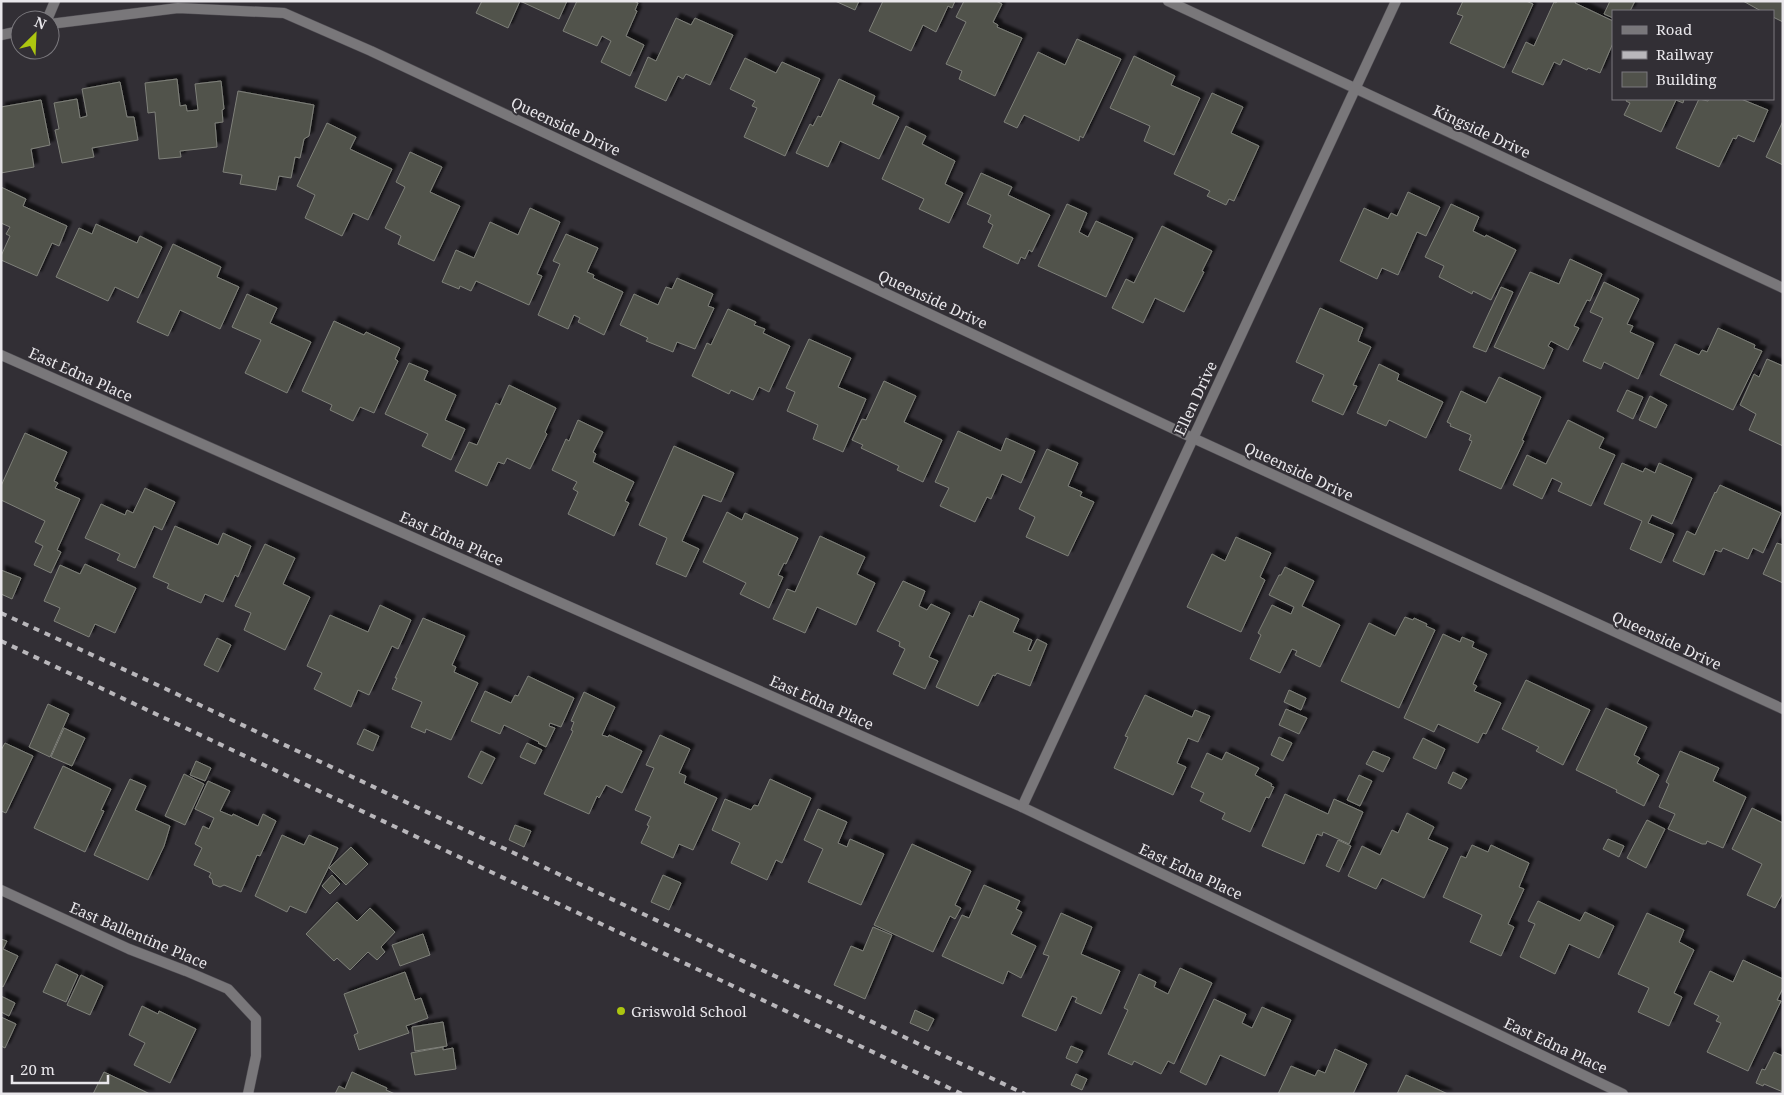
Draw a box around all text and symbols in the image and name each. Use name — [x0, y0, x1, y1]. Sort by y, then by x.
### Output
north arrow — [10, 10, 60, 60]
legend — [1612, 10, 1774, 100]
text: N — [32, 12, 49, 34]
text: Road — [1656, 19, 1692, 39]
text: Railway — [1656, 44, 1714, 64]
text: Building — [1656, 69, 1717, 89]
street label: Queenside Drive — [508, 92, 624, 160]
street label: Kingside Drive — [1430, 100, 1534, 162]
street label: Queenside Drive — [875, 265, 991, 333]
street label: East Edna Place — [26, 342, 136, 406]
street label: Ellen Drive — [1169, 358, 1221, 438]
street label: Queenside Drive — [1241, 437, 1357, 505]
street label: East Edna Place — [397, 506, 507, 570]
street label: Queenside Drive — [1609, 606, 1725, 674]
street label: East Edna Place — [767, 670, 877, 734]
street label: East Edna Place — [1136, 838, 1246, 904]
street label: East Ballentine Place — [67, 897, 211, 973]
place label: Griswold School — [631, 1001, 747, 1021]
marker: Griswold School — [615, 1005, 627, 1017]
street label: East Edna Place — [1501, 1012, 1611, 1078]
scale bar — [12, 1052, 109, 1084]
text: 20 m — [20, 1059, 55, 1079]

